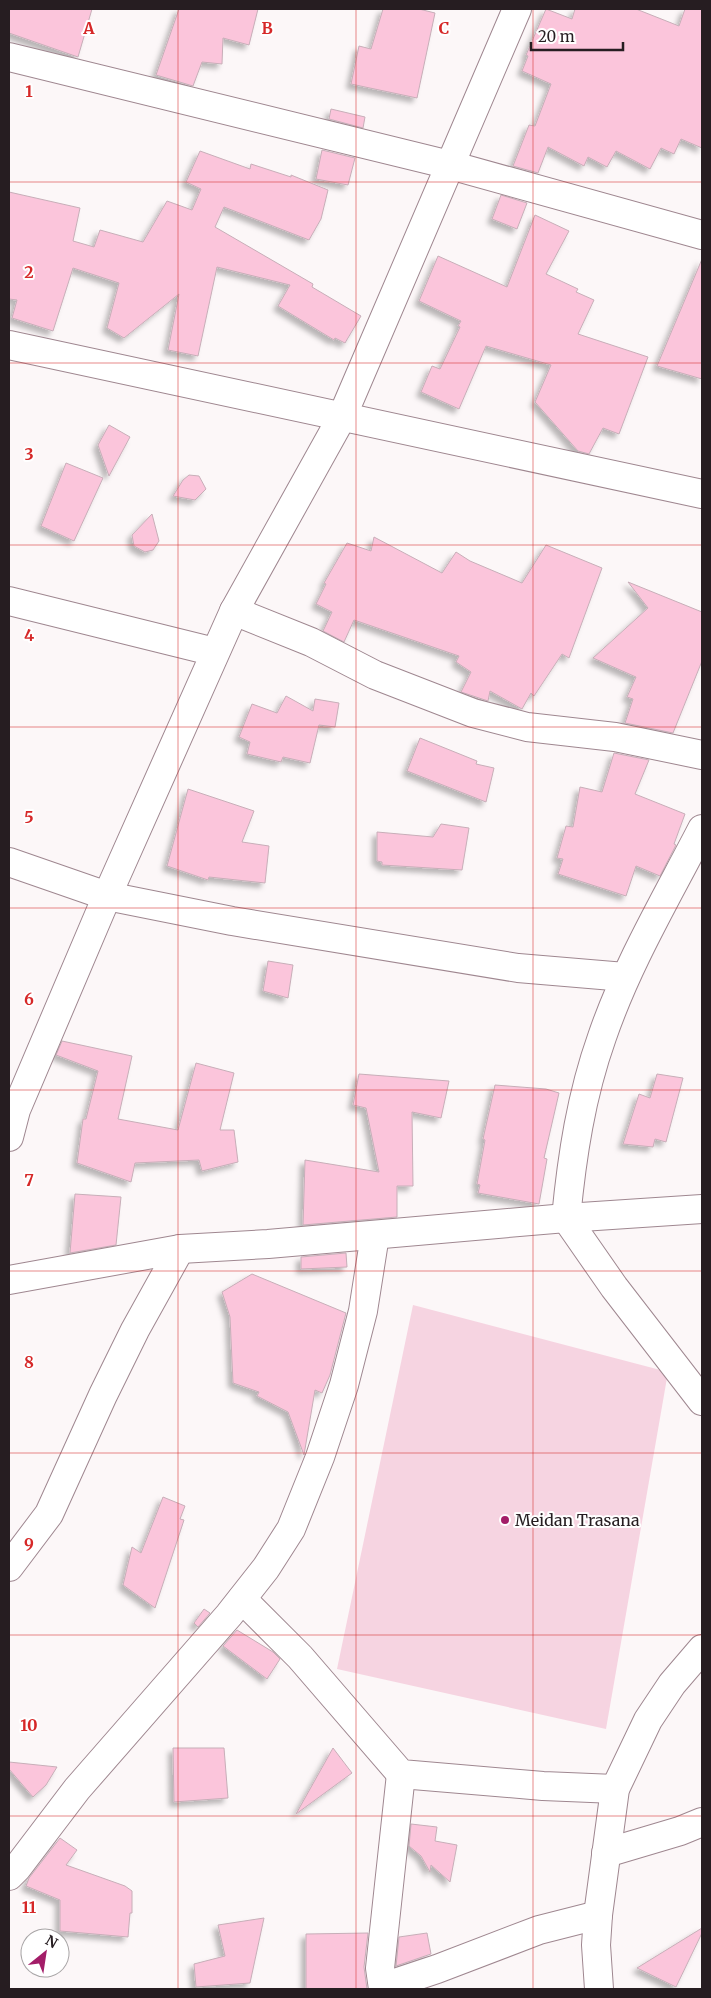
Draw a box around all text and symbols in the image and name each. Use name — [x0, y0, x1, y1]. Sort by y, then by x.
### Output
text: A — [82, 18, 95, 38]
text: B — [261, 18, 273, 38]
text: C — [439, 18, 449, 38]
scale bar — [531, 20, 624, 52]
text: 20 m — [538, 27, 575, 46]
text: 1 — [25, 81, 33, 101]
text: 2 — [24, 262, 34, 282]
text: 3 — [24, 444, 34, 464]
text: 4 — [24, 625, 34, 645]
text: 5 — [24, 807, 34, 827]
text: 6 — [24, 989, 34, 1009]
text: 7 — [24, 1170, 34, 1190]
text: 8 — [24, 1352, 34, 1372]
place label: Meidan Trasana — [515, 1510, 640, 1530]
marker: Meidan Trasana — [499, 1514, 511, 1526]
text: 9 — [24, 1534, 34, 1554]
text: 10 — [20, 1715, 38, 1735]
text: 11 — [22, 1897, 37, 1917]
north arrow — [20, 1928, 70, 1978]
text: N — [42, 1931, 61, 1952]

